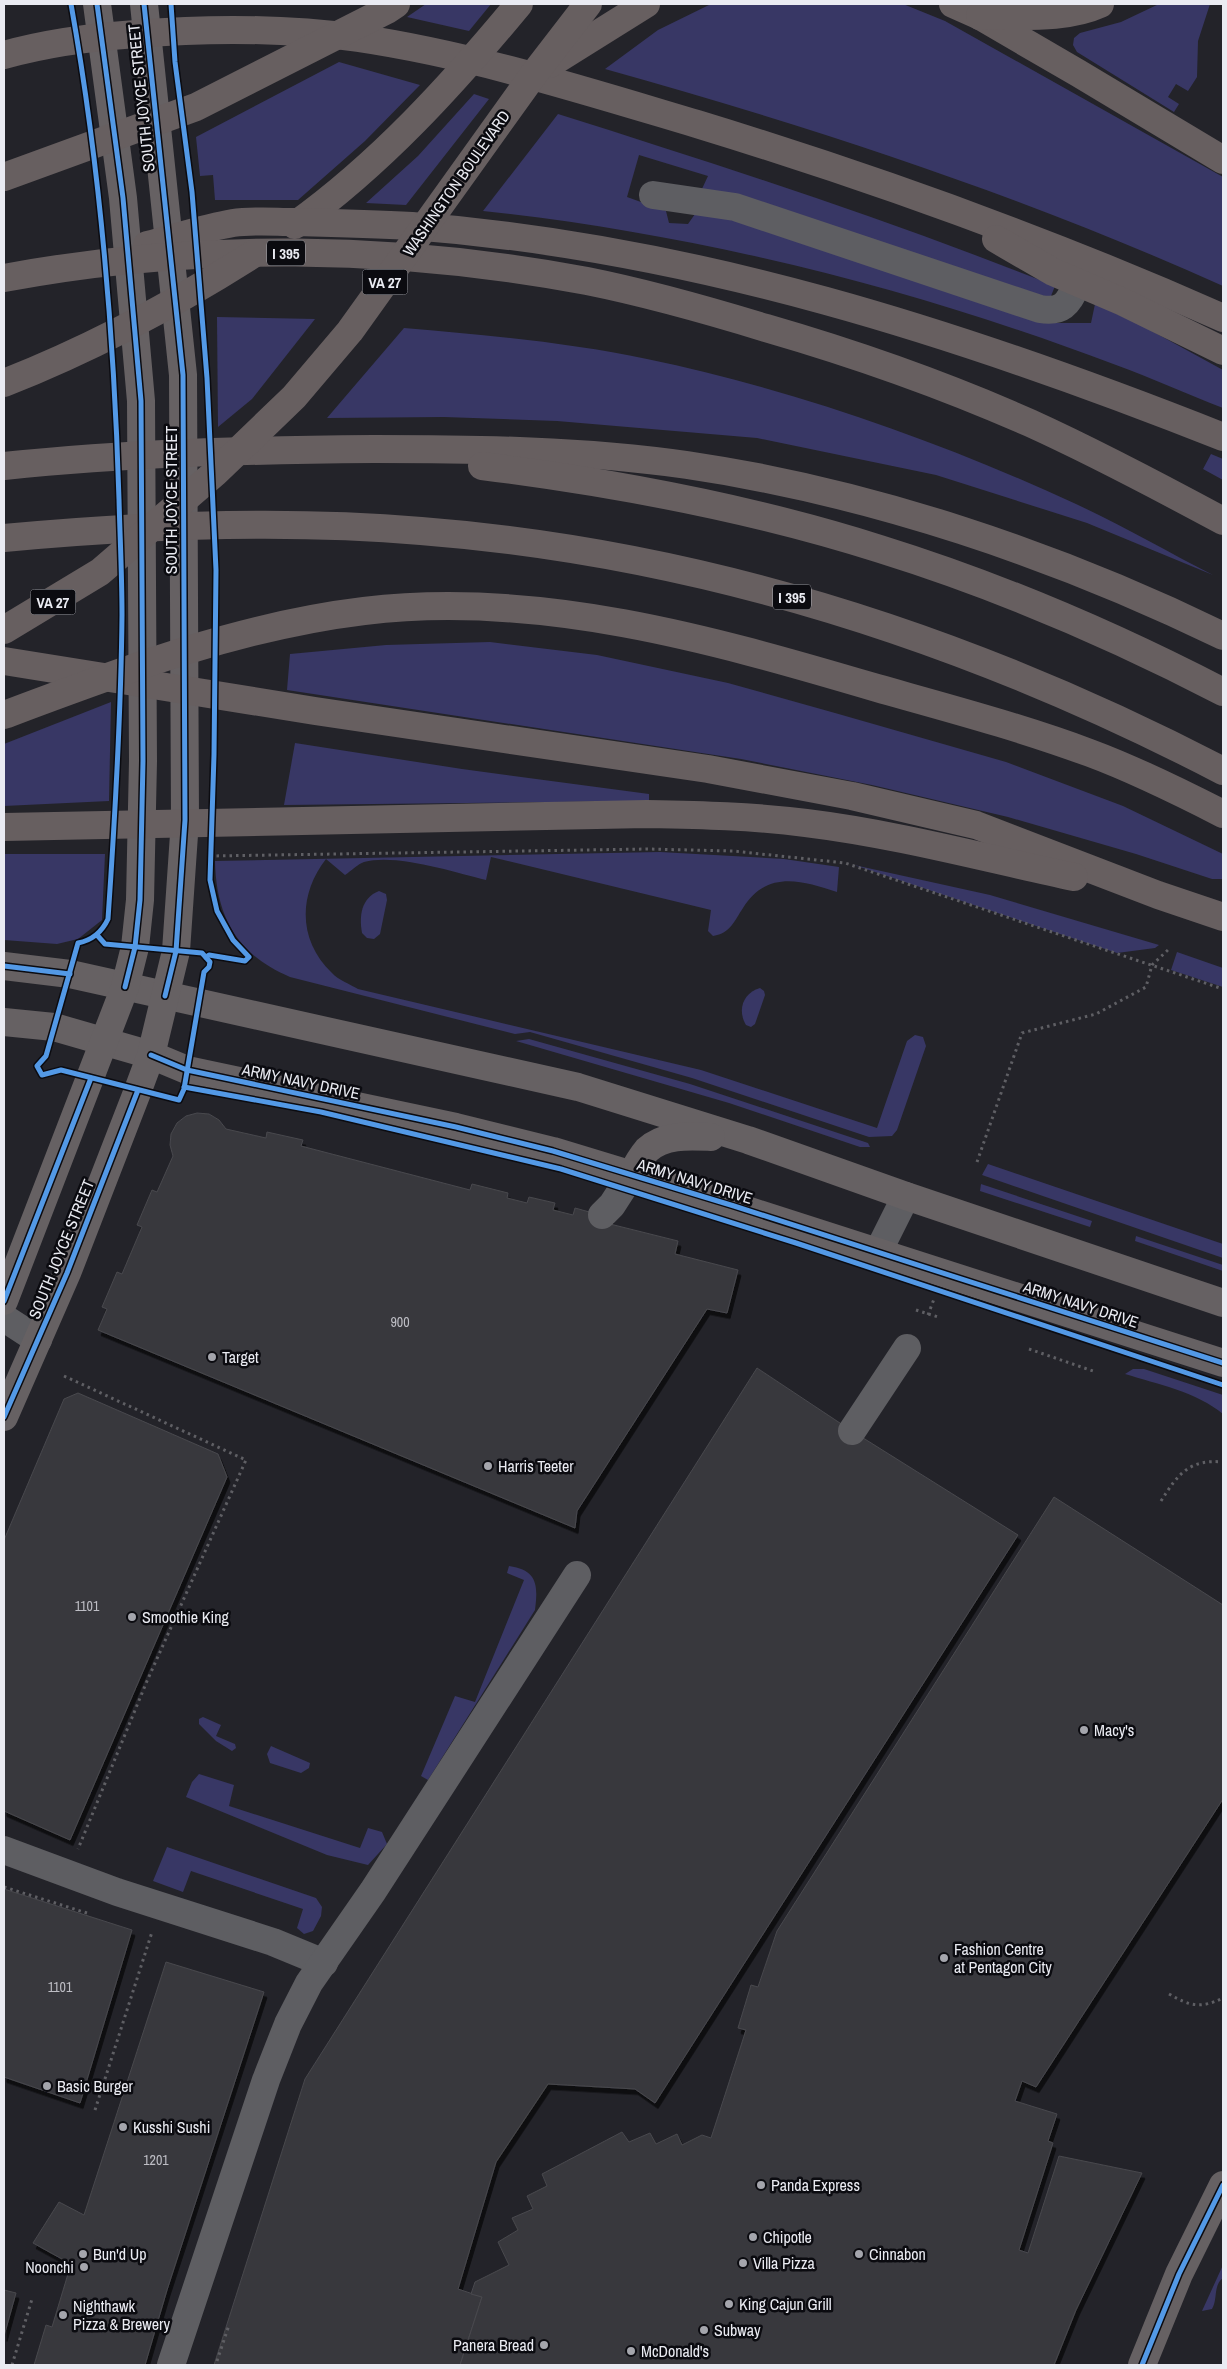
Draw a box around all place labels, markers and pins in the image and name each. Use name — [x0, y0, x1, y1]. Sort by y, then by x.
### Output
place label: Target — [222, 1346, 259, 1368]
marker: Target — [206, 1351, 218, 1363]
place label: Harris Teeter — [498, 1455, 574, 1477]
marker: Harris Teeter — [482, 1460, 494, 1472]
place label: Smoothie King — [142, 1606, 230, 1628]
marker: Smoothie King — [126, 1611, 138, 1623]
place label: Macy's — [1094, 1719, 1134, 1741]
marker: Macy's — [1078, 1724, 1090, 1736]
place label: Fashion Centre at Pentagon City — [954, 1938, 1052, 1978]
marker: Fashion Centre at Pentagon City — [938, 1952, 950, 1964]
place label: Basic Burger — [57, 2075, 133, 2097]
marker: Basic Burger — [41, 2080, 53, 2092]
place label: Kusshi Sushi — [133, 2116, 210, 2138]
marker: Kusshi Sushi — [117, 2121, 129, 2133]
place label: Panda Express — [771, 2174, 860, 2196]
marker: Panda Express — [755, 2179, 767, 2191]
place label: Chipotle — [763, 2226, 812, 2248]
marker: Chipotle — [747, 2231, 759, 2243]
place label: Bun'd Up — [93, 2243, 147, 2265]
place label: Cinnabon — [869, 2243, 926, 2265]
marker: Bun'd Up — [77, 2248, 89, 2260]
marker: Cinnabon — [853, 2248, 865, 2260]
place label: Villa Pizza — [753, 2252, 815, 2274]
place label: Noonchi — [25, 2256, 74, 2278]
marker: Villa Pizza — [737, 2257, 749, 2269]
marker: Noonchi — [78, 2261, 90, 2273]
place label: King Cajun Grill — [739, 2293, 832, 2315]
place label: Nighthawk Pizza & Brewery — [73, 2295, 170, 2335]
marker: King Cajun Grill — [723, 2298, 735, 2310]
marker: Nighthawk Pizza & Brewery — [57, 2309, 69, 2321]
place label: Subway — [714, 2319, 761, 2341]
marker: Subway — [698, 2324, 710, 2336]
place label: Panera Bread — [453, 2334, 534, 2356]
marker: Panera Bread — [538, 2339, 550, 2351]
place label: McDonald's — [641, 2340, 709, 2362]
marker: McDonald's — [625, 2345, 637, 2357]

